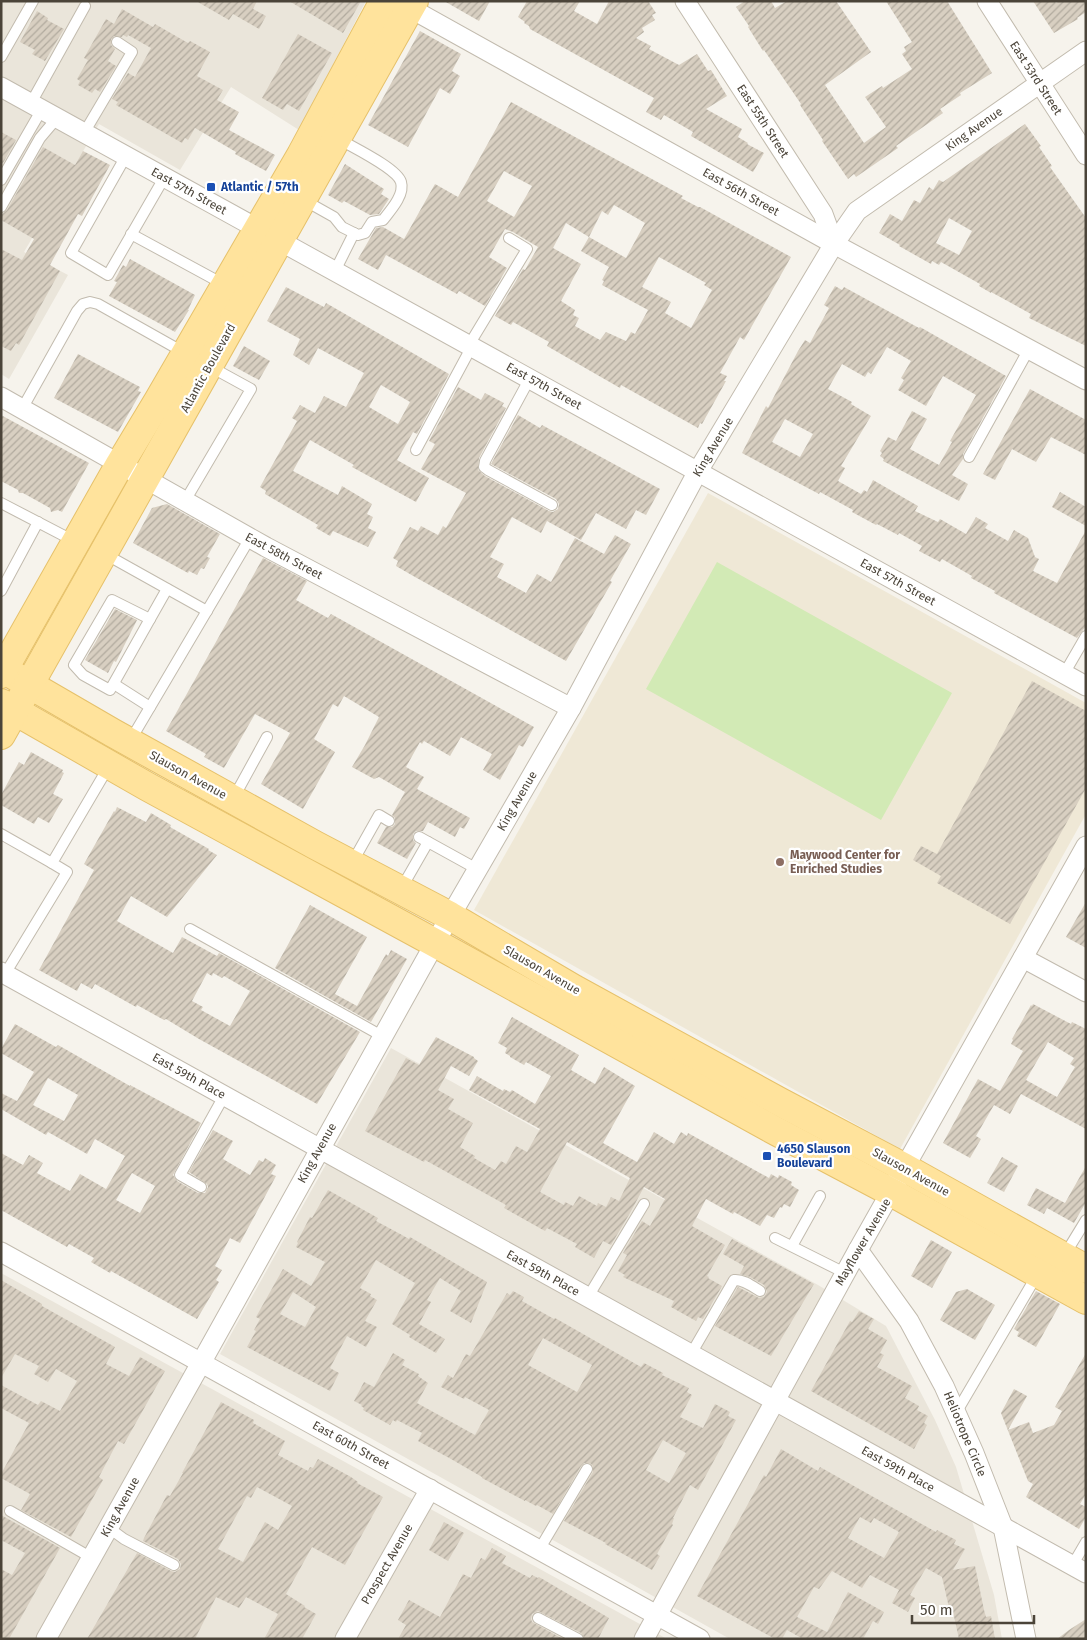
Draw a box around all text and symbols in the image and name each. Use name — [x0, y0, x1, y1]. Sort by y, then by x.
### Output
street label: East 53rd Street — [1007, 39, 1065, 118]
street label: East 55th Street — [734, 82, 792, 161]
street label: King Avenue — [943, 104, 1005, 154]
street label: East 57th Street — [149, 165, 230, 218]
street label: East 56th Street — [700, 165, 782, 219]
place label: Atlantic / 57th — [220, 180, 299, 194]
marker: Atlantic / 57th — [205, 181, 217, 193]
street label: Atlantic Boulevard — [178, 321, 238, 415]
street label: East 57th Street — [504, 360, 585, 413]
street label: King Avenue — [690, 415, 736, 479]
street label: East 58th Street — [243, 530, 326, 583]
street label: East 57th Street — [858, 556, 939, 609]
street label: Slauson Avenue — [147, 748, 229, 802]
street label: King Avenue — [494, 769, 540, 833]
place label: Maywood Center for Enriched Studies — [790, 848, 900, 876]
marker: Maywood Center for Enriched Studies — [774, 856, 786, 868]
street label: Slauson Avenue — [501, 942, 583, 998]
street label: East 59th Place — [150, 1050, 228, 1102]
street label: King Avenue — [295, 1120, 339, 1186]
place label: 4650 Slauson Boulevard — [777, 1142, 850, 1170]
street label: Slauson Avenue — [870, 1145, 952, 1199]
marker: 4650 Slauson Boulevard — [761, 1150, 773, 1162]
street label: Mayflower Avenue — [832, 1196, 894, 1288]
street label: East 59th Place — [504, 1247, 582, 1299]
street label: Heliotrope Circle — [941, 1389, 989, 1479]
street label: East 60th Street — [310, 1418, 393, 1472]
street label: East 59th Place — [859, 1443, 937, 1495]
street label: King Avenue — [98, 1474, 142, 1540]
street label: Prospect Avenue — [358, 1521, 416, 1607]
scale bar — [912, 1592, 1034, 1624]
text: 50 m — [920, 1601, 953, 1619]

